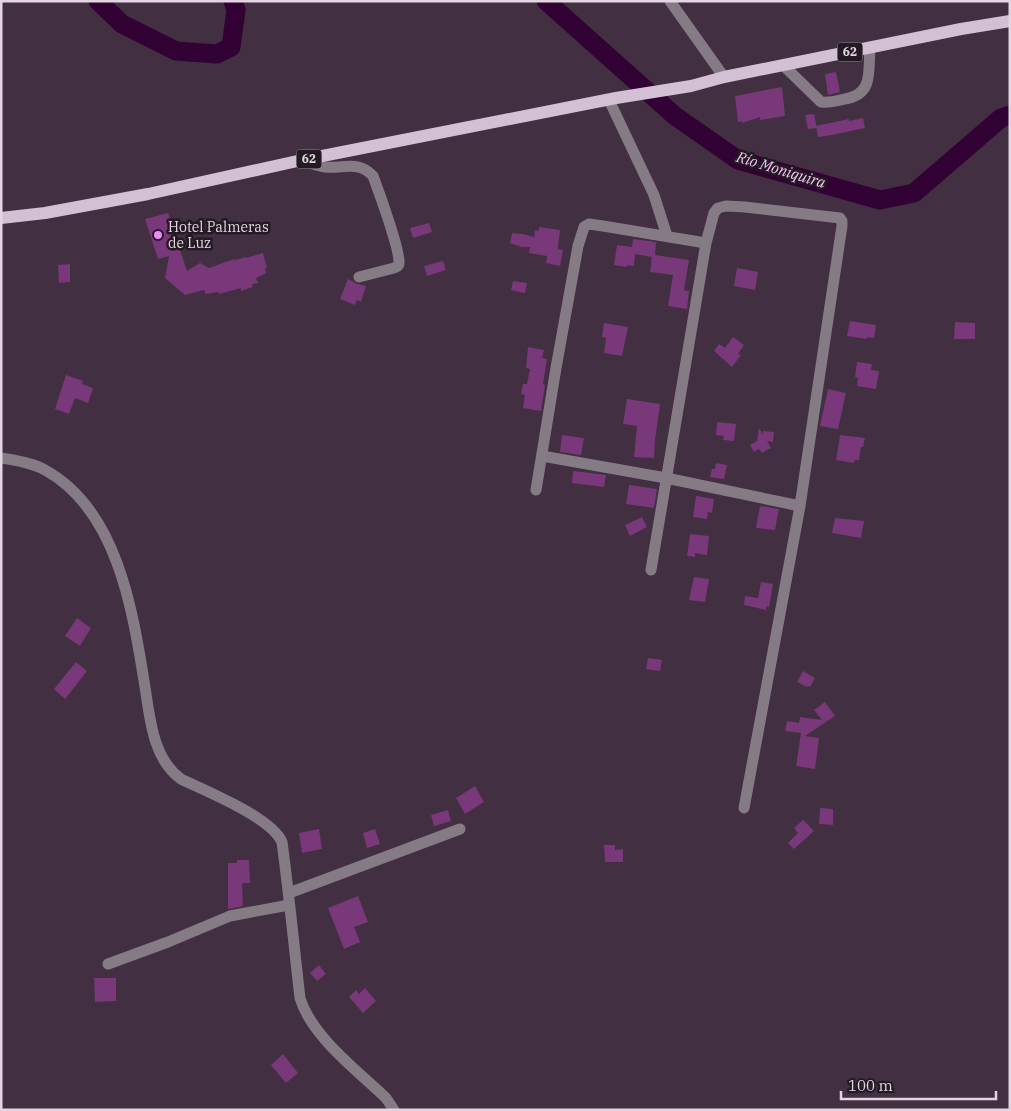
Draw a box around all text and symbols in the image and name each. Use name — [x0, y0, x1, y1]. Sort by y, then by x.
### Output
road number: 62 — [838, 42, 862, 62]
water label: Río Moniquira — [733, 147, 829, 192]
road number: 62 — [296, 150, 322, 168]
place label: Hotel Palmeras de Luz — [168, 218, 269, 252]
marker: Hotel Palmeras de Luz — [152, 229, 164, 241]
scale bar — [841, 1068, 996, 1100]
text: 100 m — [848, 1076, 893, 1095]

